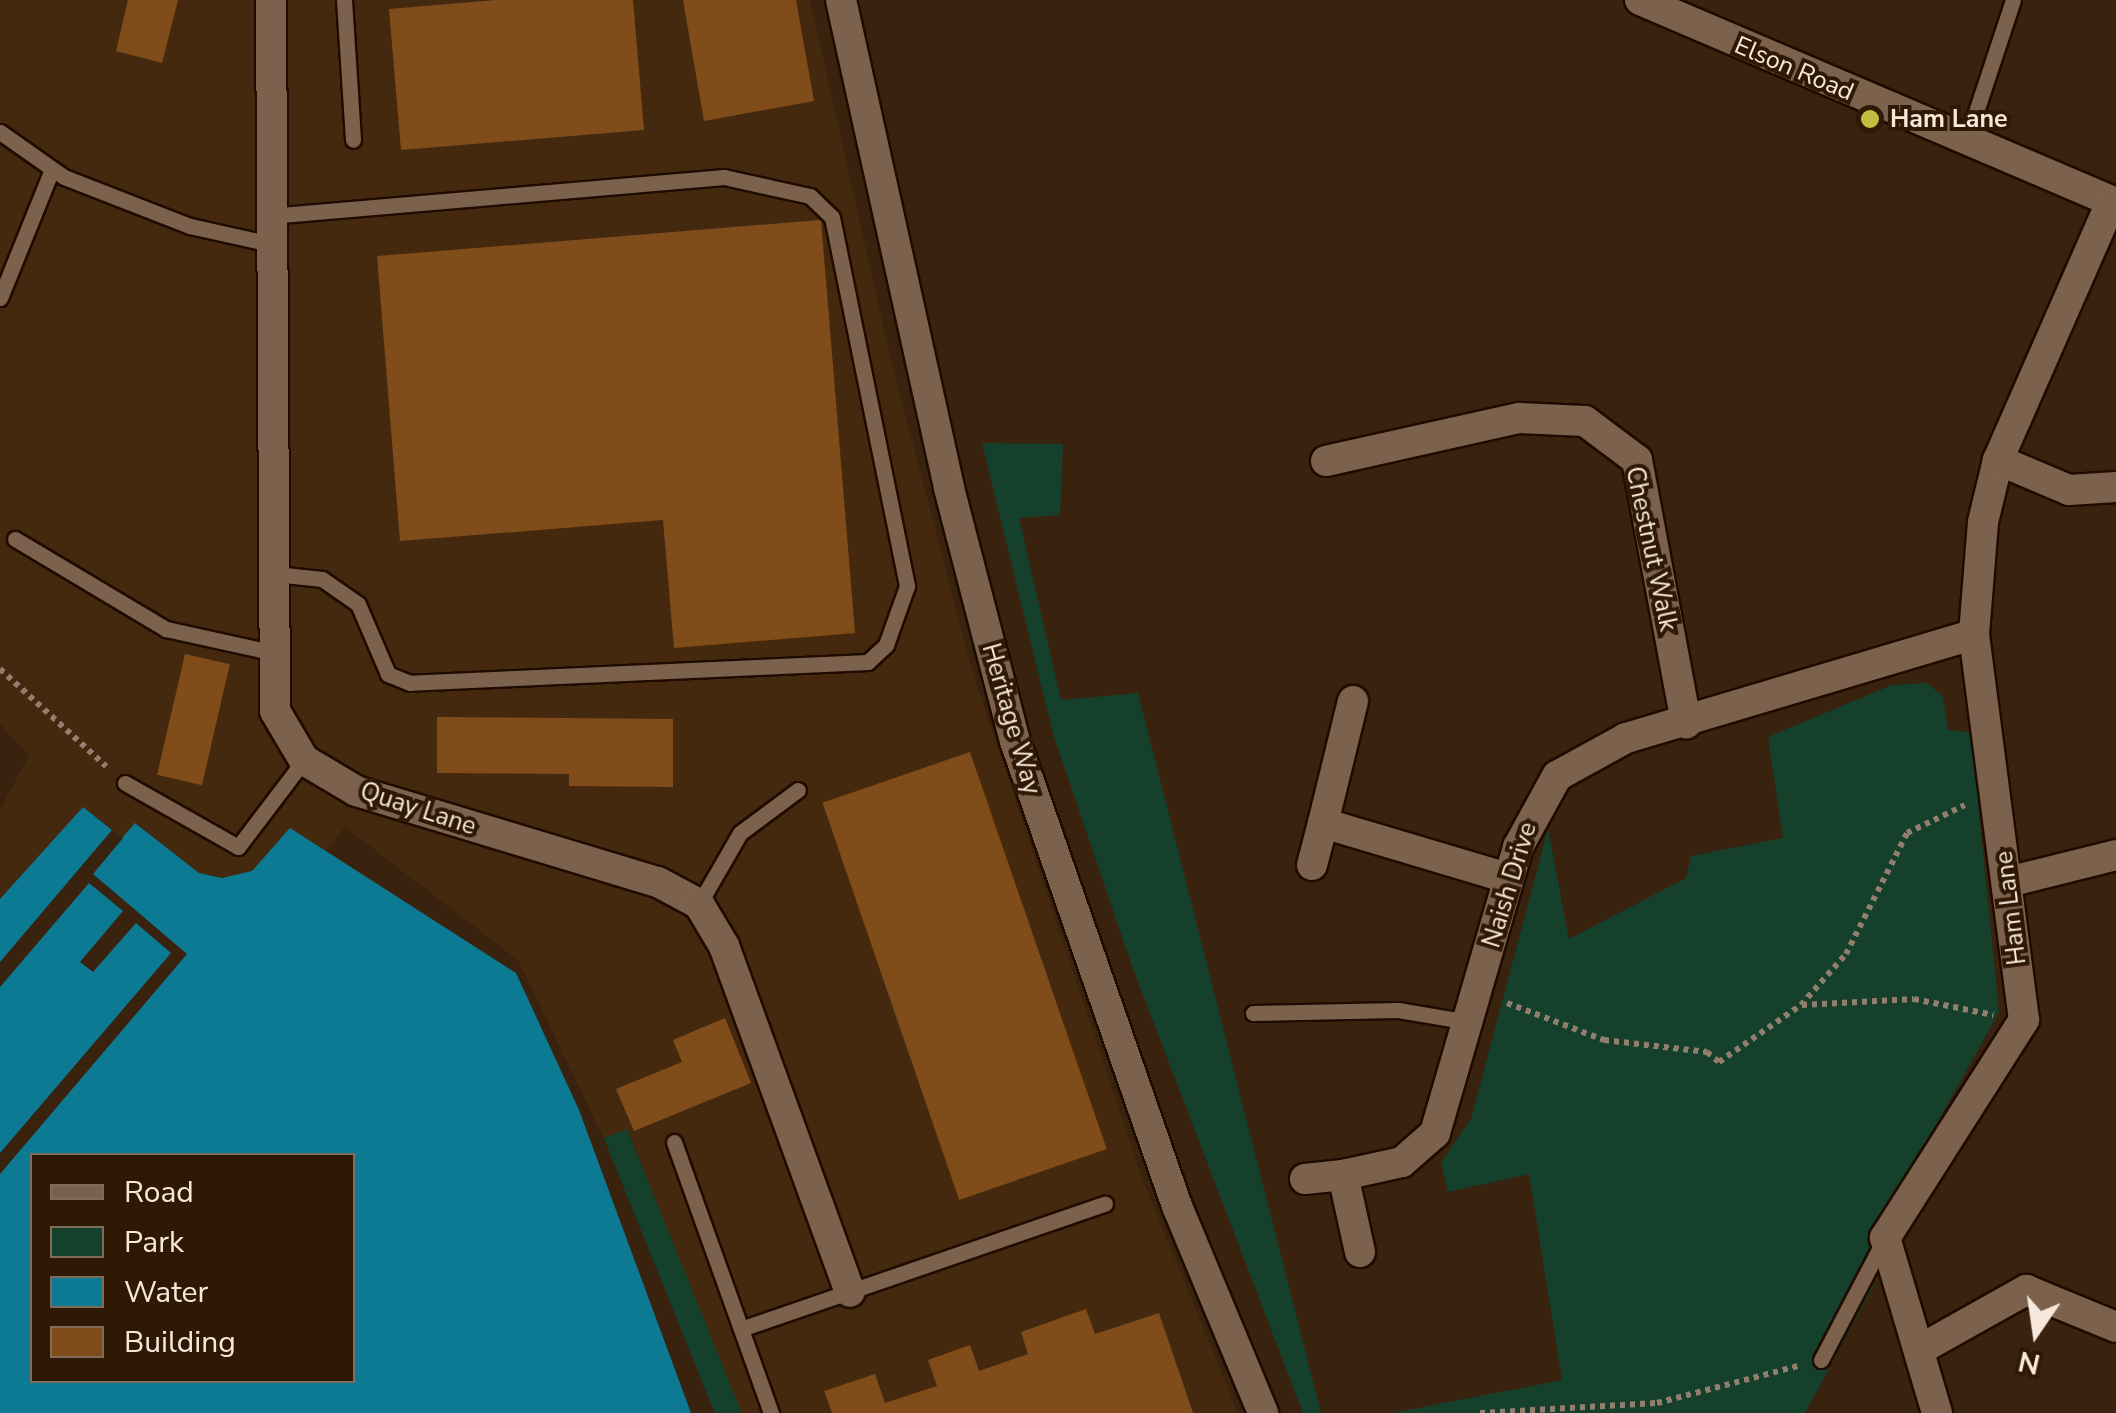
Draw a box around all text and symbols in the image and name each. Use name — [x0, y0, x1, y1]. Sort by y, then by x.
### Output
street label: Elson Road — [1730, 30, 1858, 108]
place label: Ham Lane — [1890, 104, 2008, 134]
marker: Ham Lane — [1859, 108, 1881, 130]
street label: Chestnut Walk — [1619, 464, 1683, 634]
street label: Heritage Way — [975, 640, 1047, 798]
street label: Quay Lane — [356, 776, 480, 842]
street label: Naish Drive — [1477, 819, 1543, 951]
street label: Ham Lane — [1989, 849, 2033, 967]
legend — [30, 1153, 355, 1383]
text: Road — [124, 1172, 194, 1213]
text: Park — [124, 1222, 184, 1263]
text: Water — [124, 1272, 208, 1313]
north arrow — [1986, 1283, 2086, 1383]
text: Building — [124, 1322, 236, 1363]
text: N — [2015, 1341, 2044, 1383]

